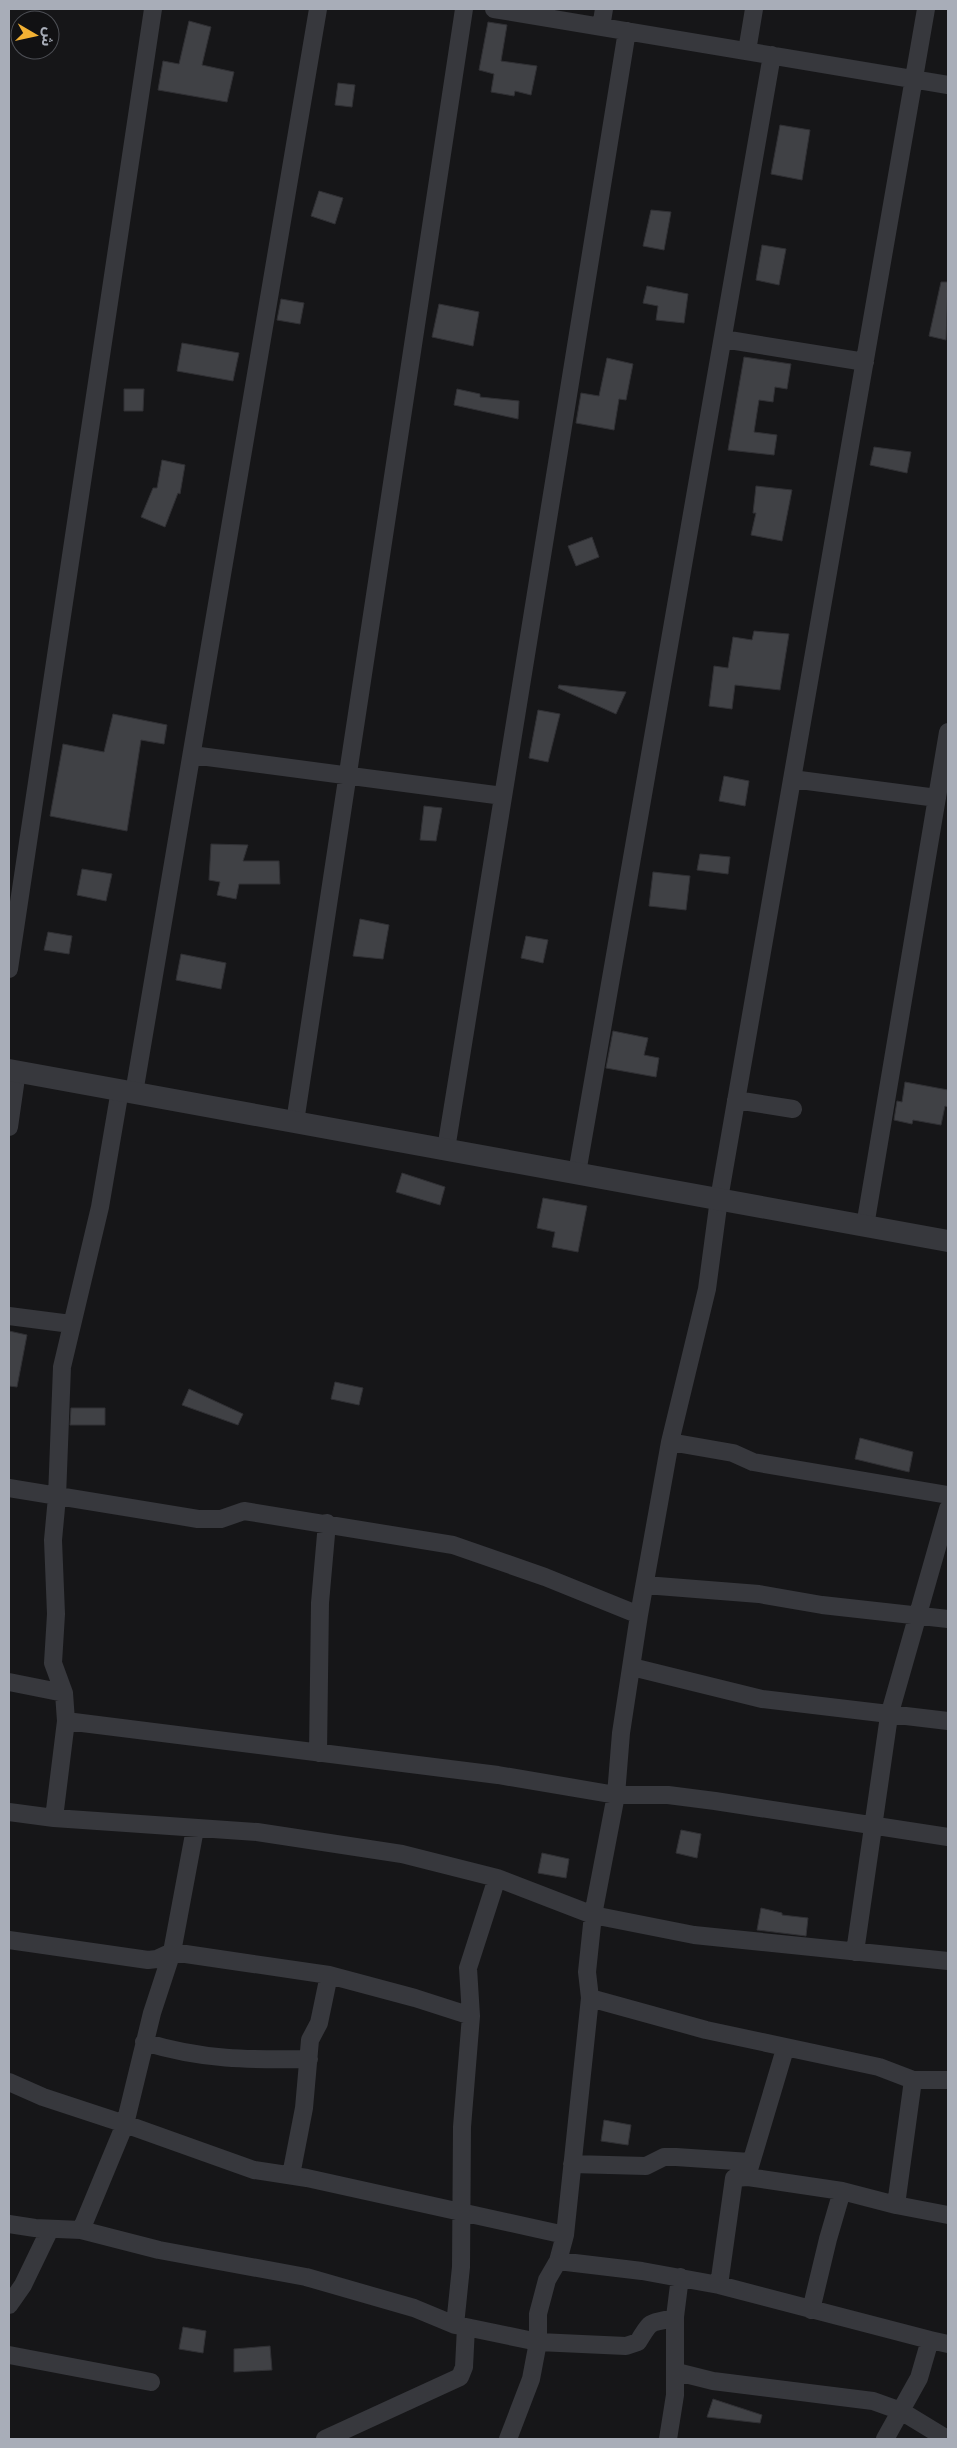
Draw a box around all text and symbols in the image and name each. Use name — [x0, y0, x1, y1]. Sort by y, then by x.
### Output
north arrow — [10, 10, 60, 60]
text: ش — [37, 26, 58, 48]

